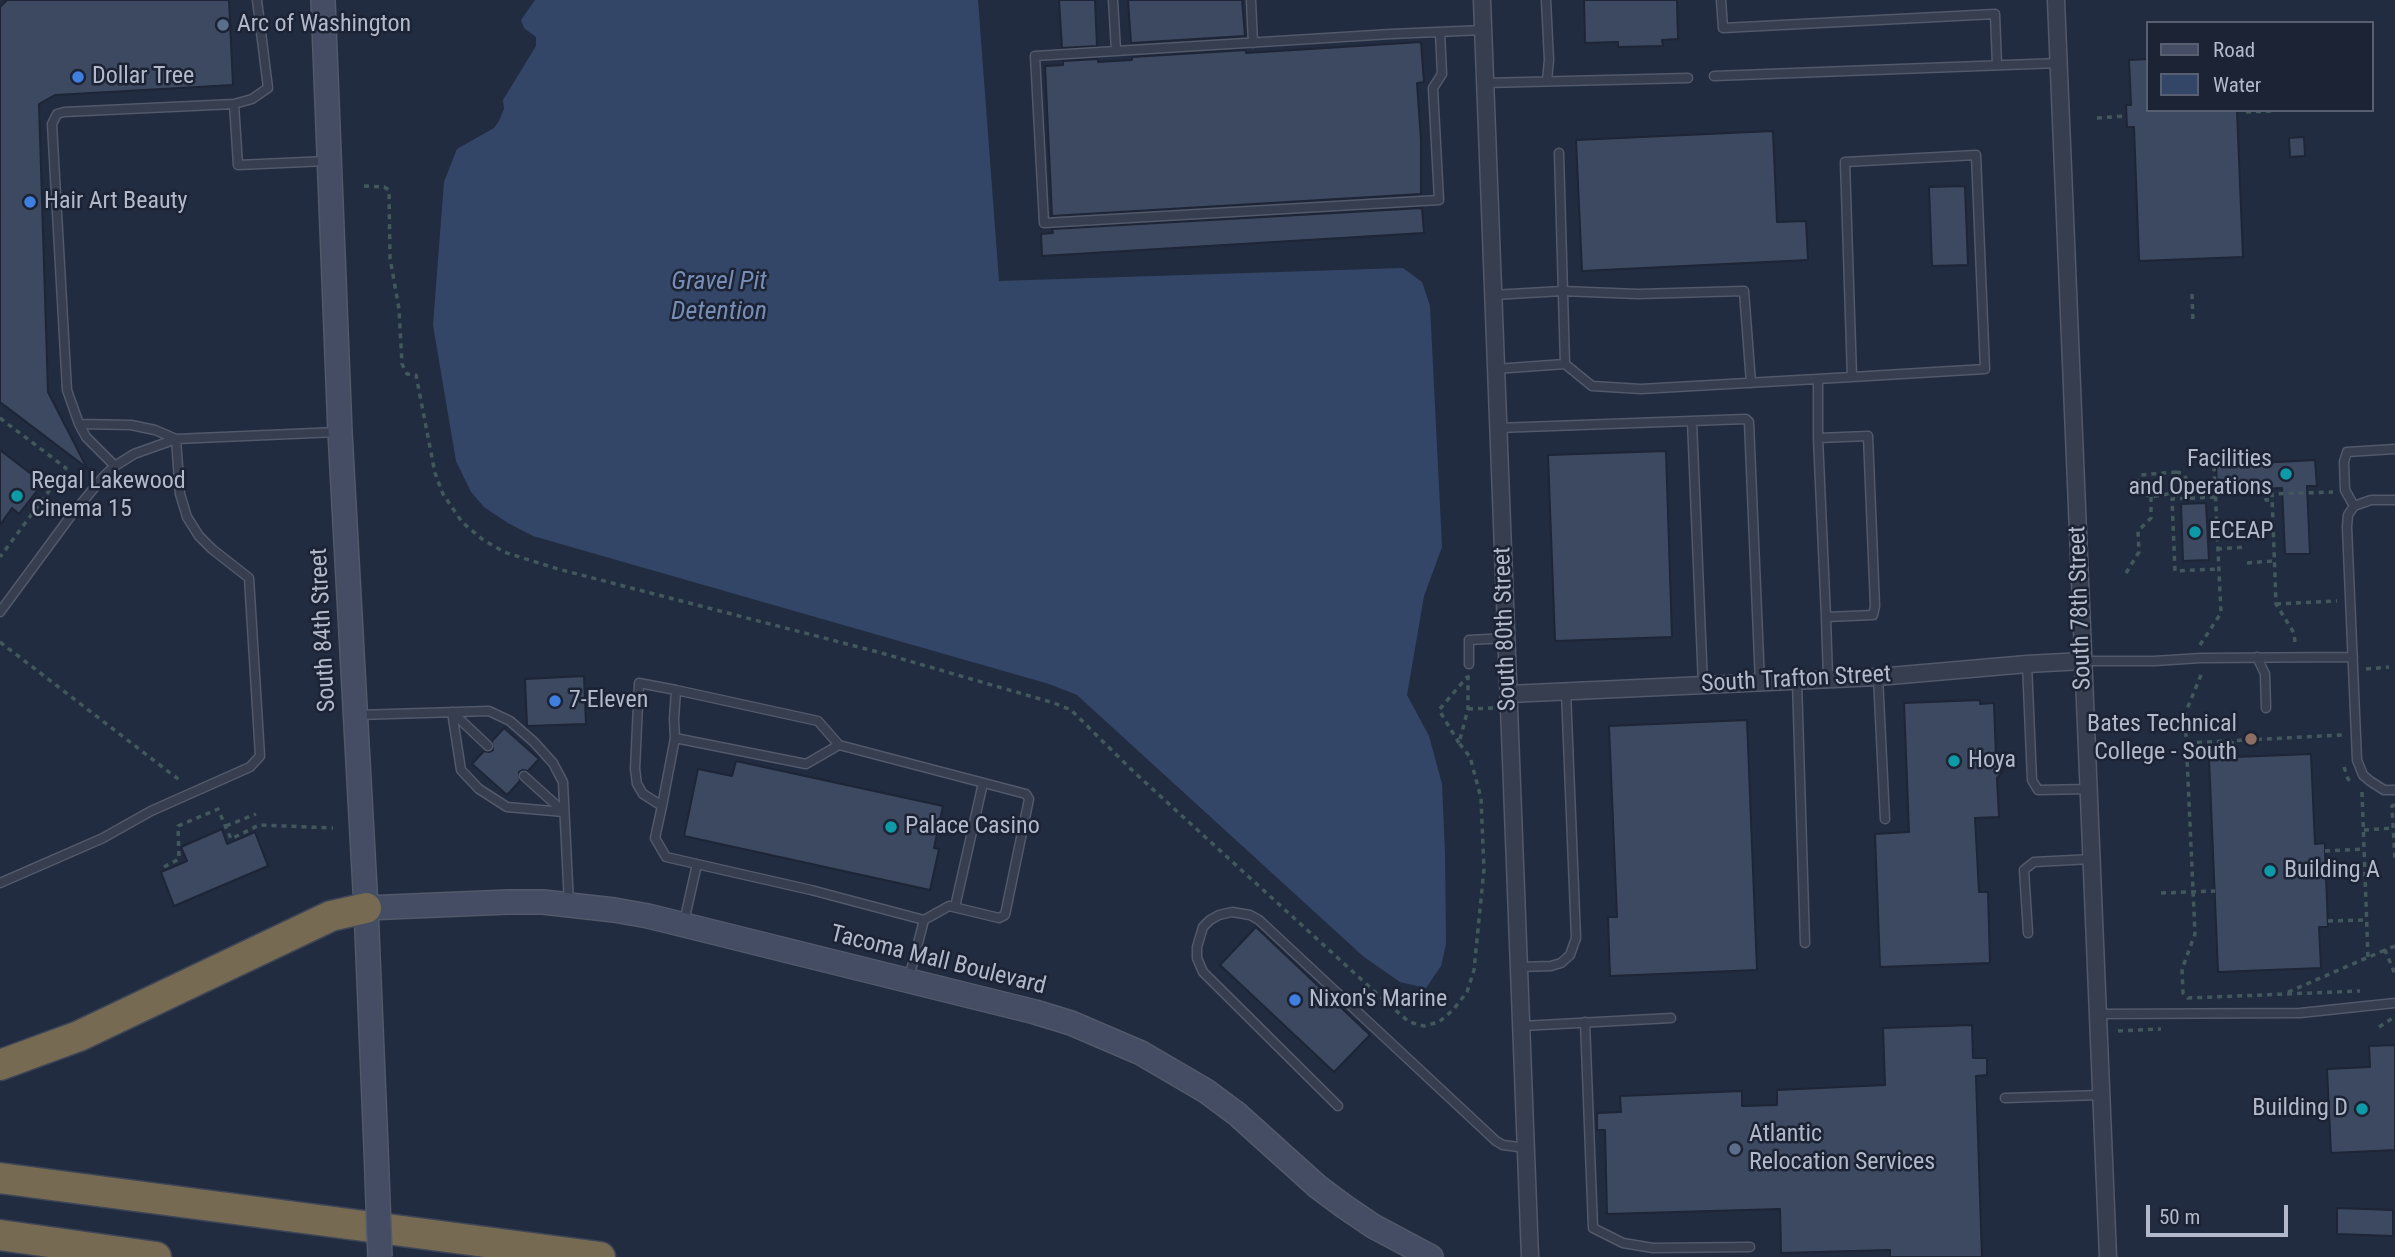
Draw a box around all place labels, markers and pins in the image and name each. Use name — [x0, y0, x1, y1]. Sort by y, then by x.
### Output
place label: Arc of Washington — [237, 11, 411, 39]
marker: Arc of Washington — [215, 17, 231, 33]
place label: Dollar Tree — [92, 63, 194, 91]
marker: Dollar Tree — [70, 69, 86, 85]
place label: Hair Art Beauty — [44, 188, 188, 216]
marker: Hair Art Beauty — [22, 194, 38, 210]
place label: Facilities and Operations — [2128, 446, 2272, 502]
marker: Facilities and Operations — [2278, 466, 2294, 482]
place label: Regal Lakewood Cinema 15 — [31, 468, 186, 524]
marker: Regal Lakewood Cinema 15 — [9, 488, 25, 504]
place label: ECEAP — [2209, 518, 2274, 546]
marker: ECEAP — [2187, 524, 2203, 540]
place label: 7-Eleven — [569, 687, 648, 715]
marker: 7-Eleven — [547, 693, 563, 709]
place label: Bates Technical College - South — [2087, 711, 2237, 767]
marker: Bates Technical College - South — [2243, 731, 2259, 747]
place label: Hoya — [1968, 747, 2016, 775]
marker: Hoya — [1946, 753, 1962, 769]
place label: Palace Casino — [905, 813, 1040, 841]
marker: Palace Casino — [883, 819, 899, 835]
place label: Building A — [2284, 857, 2380, 885]
marker: Building A — [2262, 863, 2278, 879]
place label: Nixon's Marine — [1309, 986, 1447, 1014]
marker: Nixon's Marine — [1287, 992, 1303, 1008]
place label: Building D — [2252, 1095, 2348, 1123]
marker: Building D — [2354, 1101, 2370, 1117]
place label: Atlantic Relocation Services — [1749, 1121, 1935, 1177]
marker: Atlantic Relocation Services — [1727, 1141, 1743, 1157]

